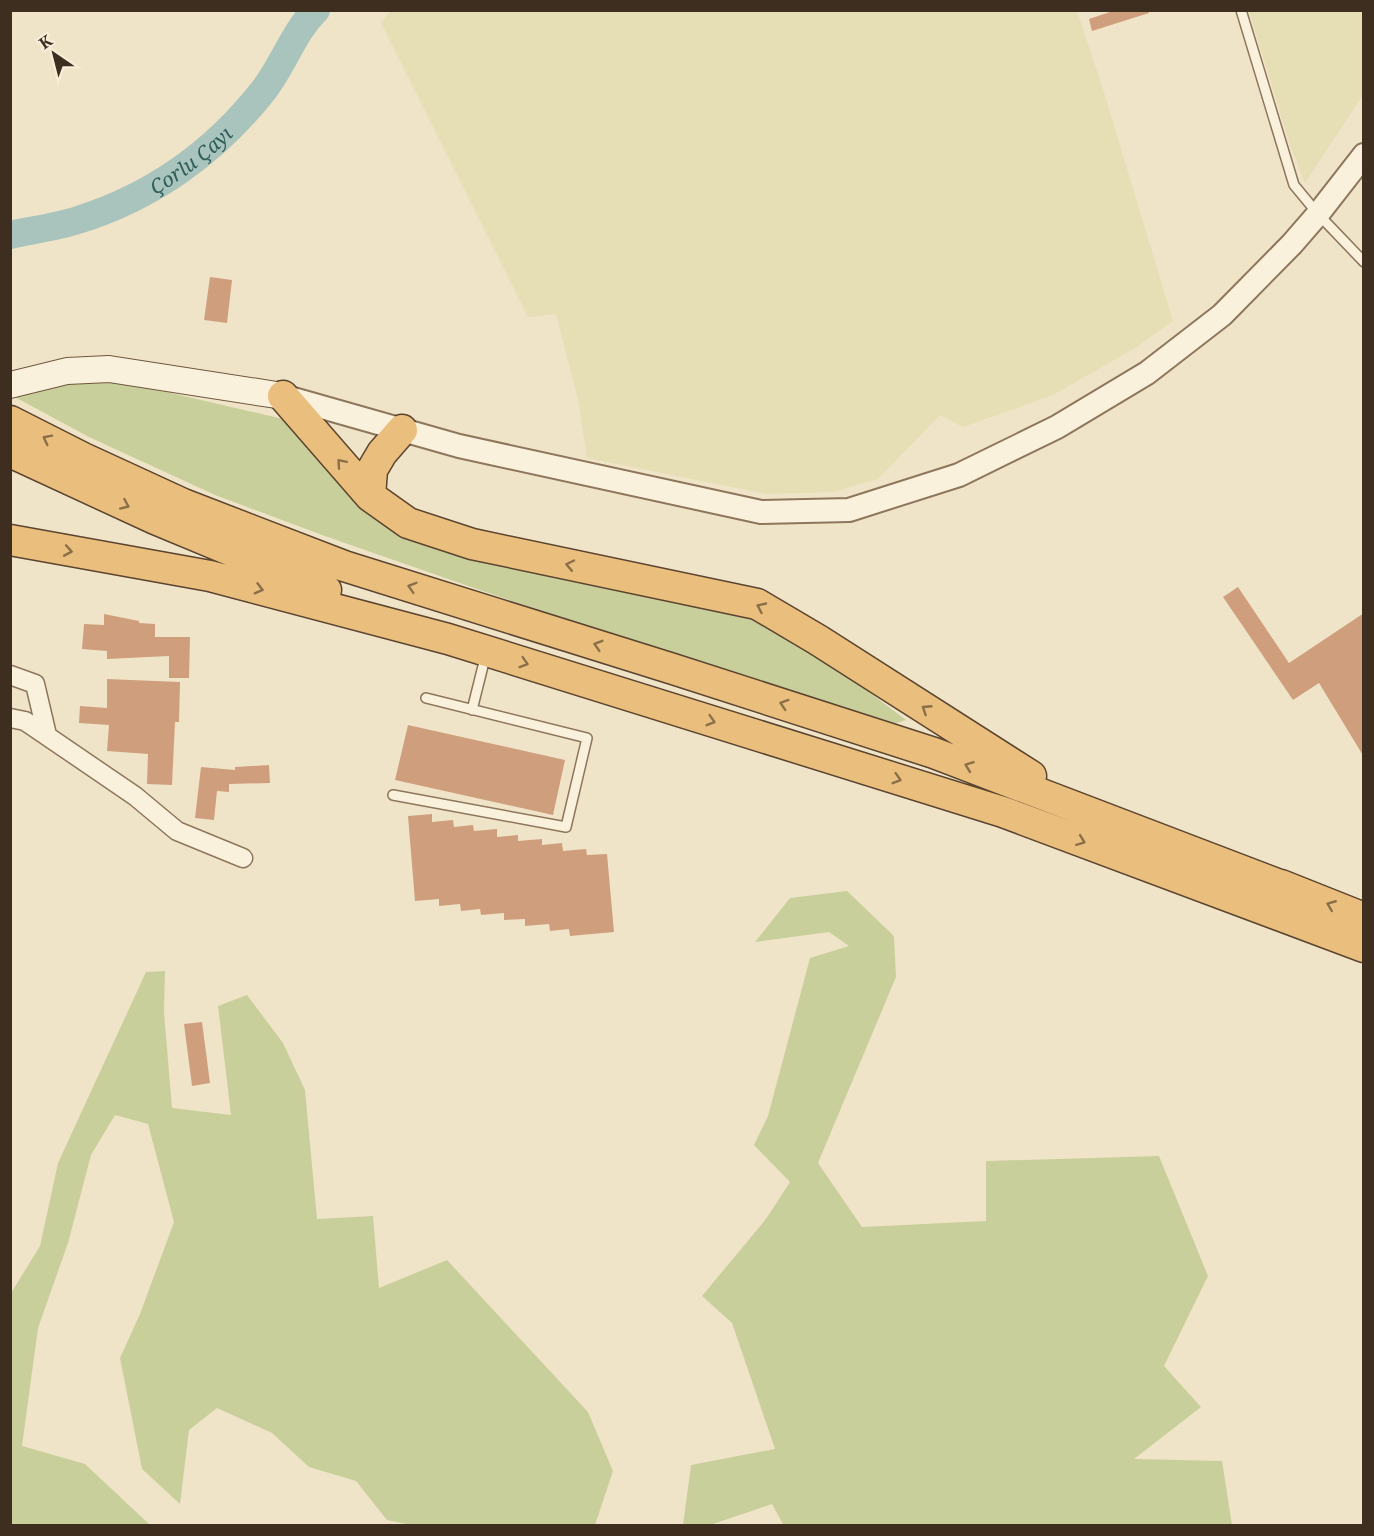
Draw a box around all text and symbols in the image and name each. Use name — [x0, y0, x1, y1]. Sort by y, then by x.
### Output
north arrow — [24, 24, 84, 84]
text: K — [34, 29, 57, 54]
water label: Çorlu Çayı — [144, 120, 238, 200]
one-way arrow — [42, 435, 53, 447]
one-way arrow — [338, 459, 349, 470]
one-way arrow — [118, 498, 129, 510]
one-way arrow — [63, 544, 73, 556]
one-way arrow — [566, 560, 576, 573]
one-way arrow — [254, 582, 264, 595]
one-way arrow — [407, 582, 418, 594]
one-way arrow — [756, 603, 767, 615]
one-way arrow — [593, 640, 604, 652]
one-way arrow — [518, 656, 529, 668]
one-way arrow — [779, 699, 790, 712]
one-way arrow — [922, 705, 932, 717]
one-way arrow — [705, 713, 715, 726]
one-way arrow — [964, 761, 975, 773]
one-way arrow — [891, 771, 902, 784]
one-way arrow — [1075, 834, 1086, 846]
one-way arrow — [1326, 900, 1337, 912]

